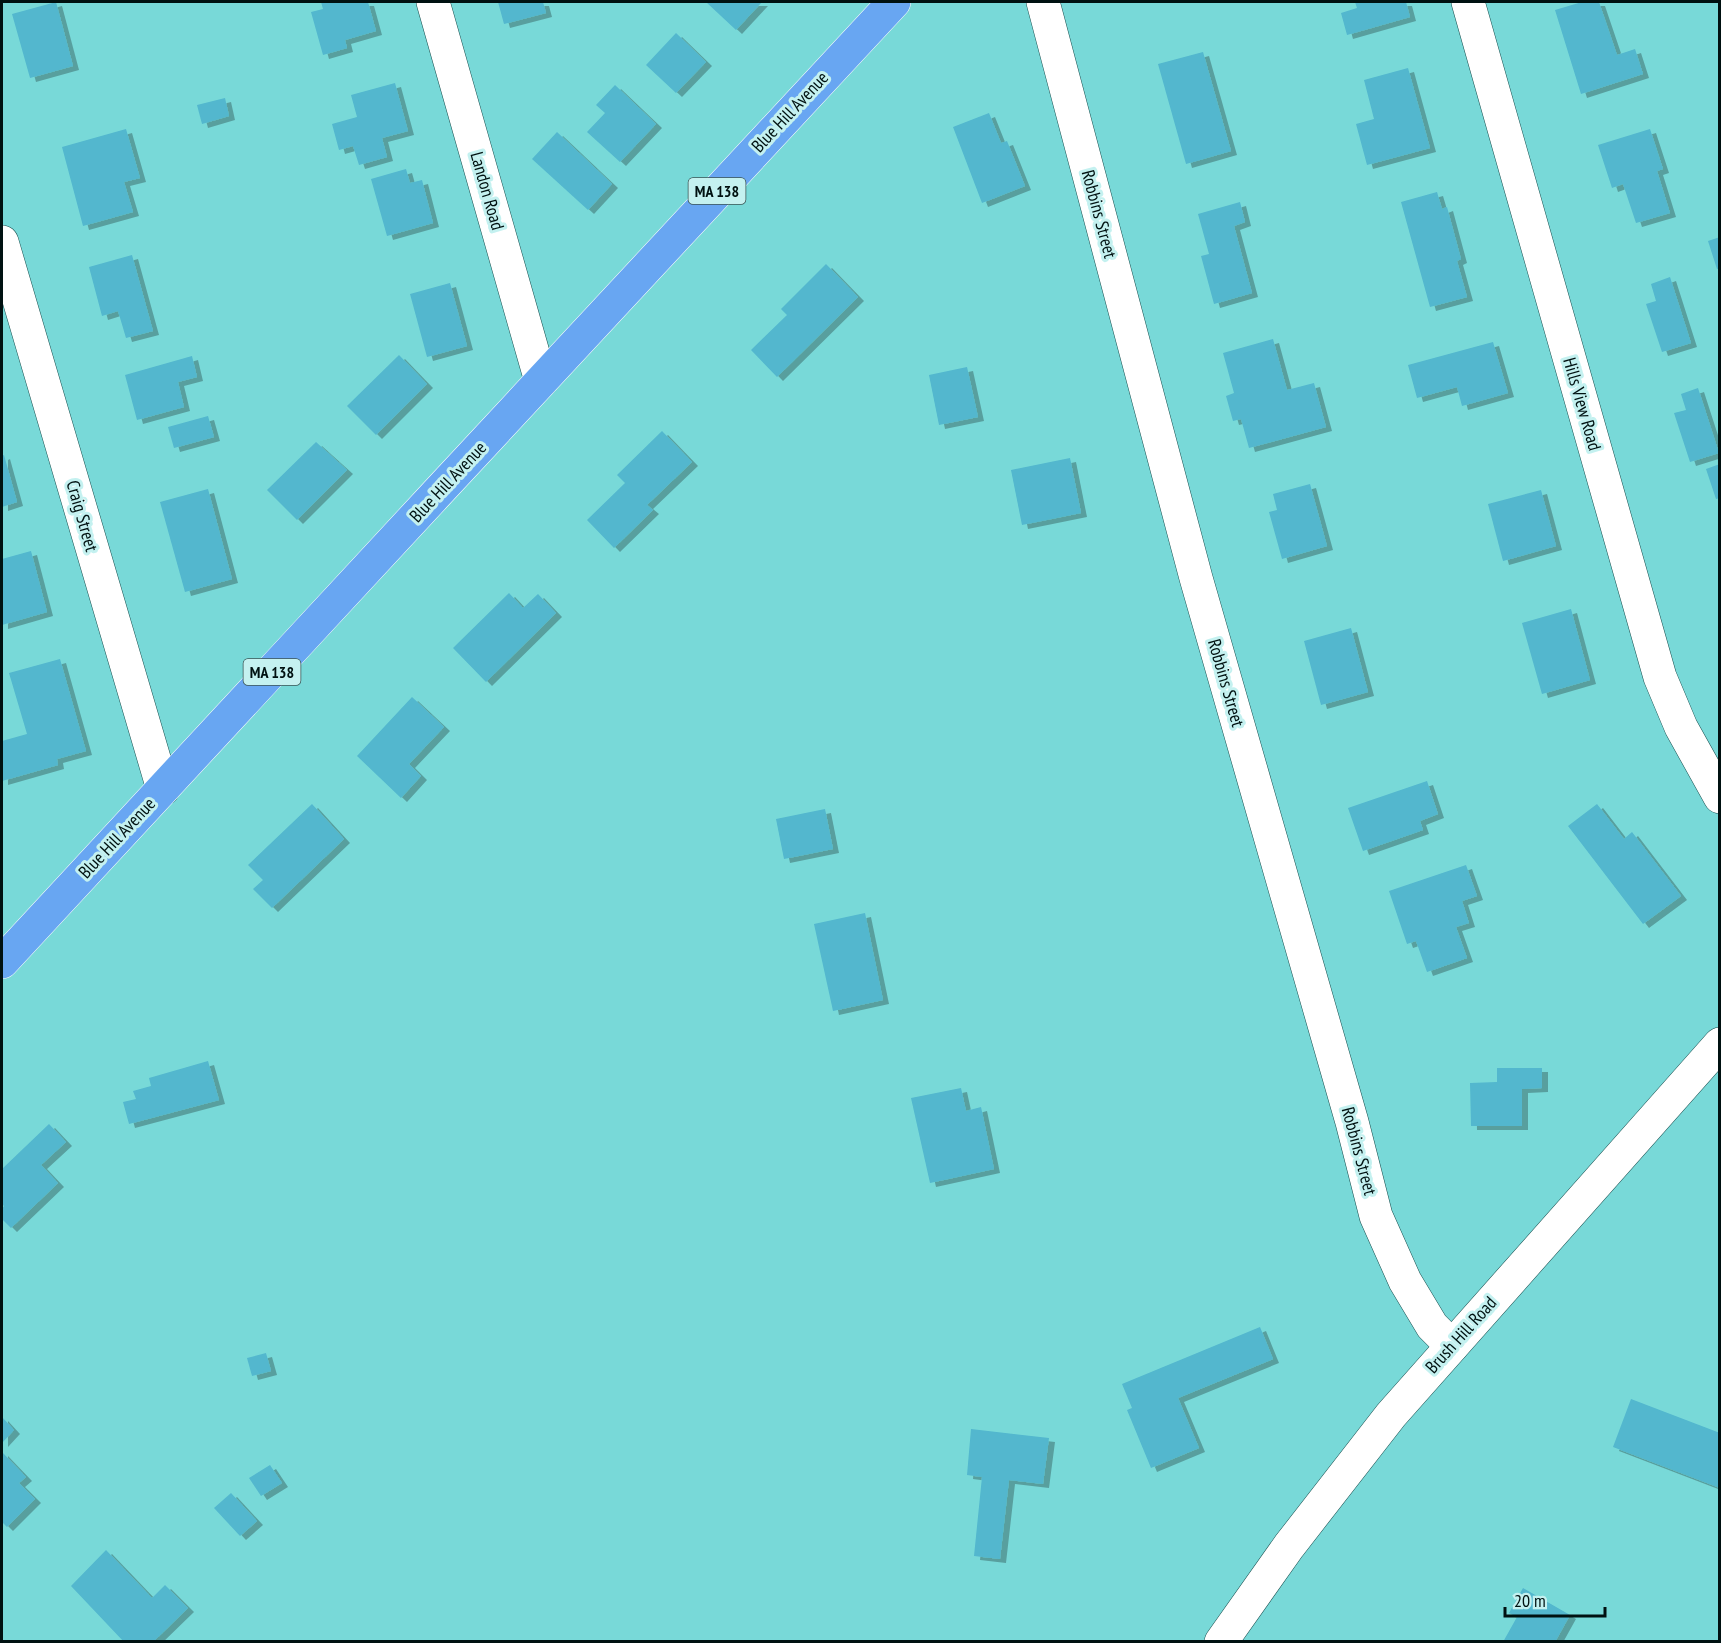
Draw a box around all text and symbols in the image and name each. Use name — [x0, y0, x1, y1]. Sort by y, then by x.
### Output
street label: Blue Hill Avenue — [746, 66, 833, 157]
street label: Landon Road — [465, 149, 510, 233]
street label: Robbins Street — [1077, 167, 1122, 261]
road number: MA 138 — [688, 178, 746, 204]
street label: Hills View Road — [1558, 355, 1607, 453]
street label: Blue Hill Avenue — [404, 436, 491, 527]
street label: Craig Street — [61, 478, 104, 554]
street label: Robbins Street — [1203, 636, 1250, 729]
road number: MA 138 — [244, 659, 300, 685]
street label: Blue Hill Avenue — [73, 792, 160, 883]
street label: Robbins Street — [1337, 1104, 1382, 1198]
street label: Brush Hill Road — [1420, 1291, 1501, 1378]
scale bar — [1505, 1580, 1606, 1618]
text: 20 m — [1514, 1589, 1546, 1612]

